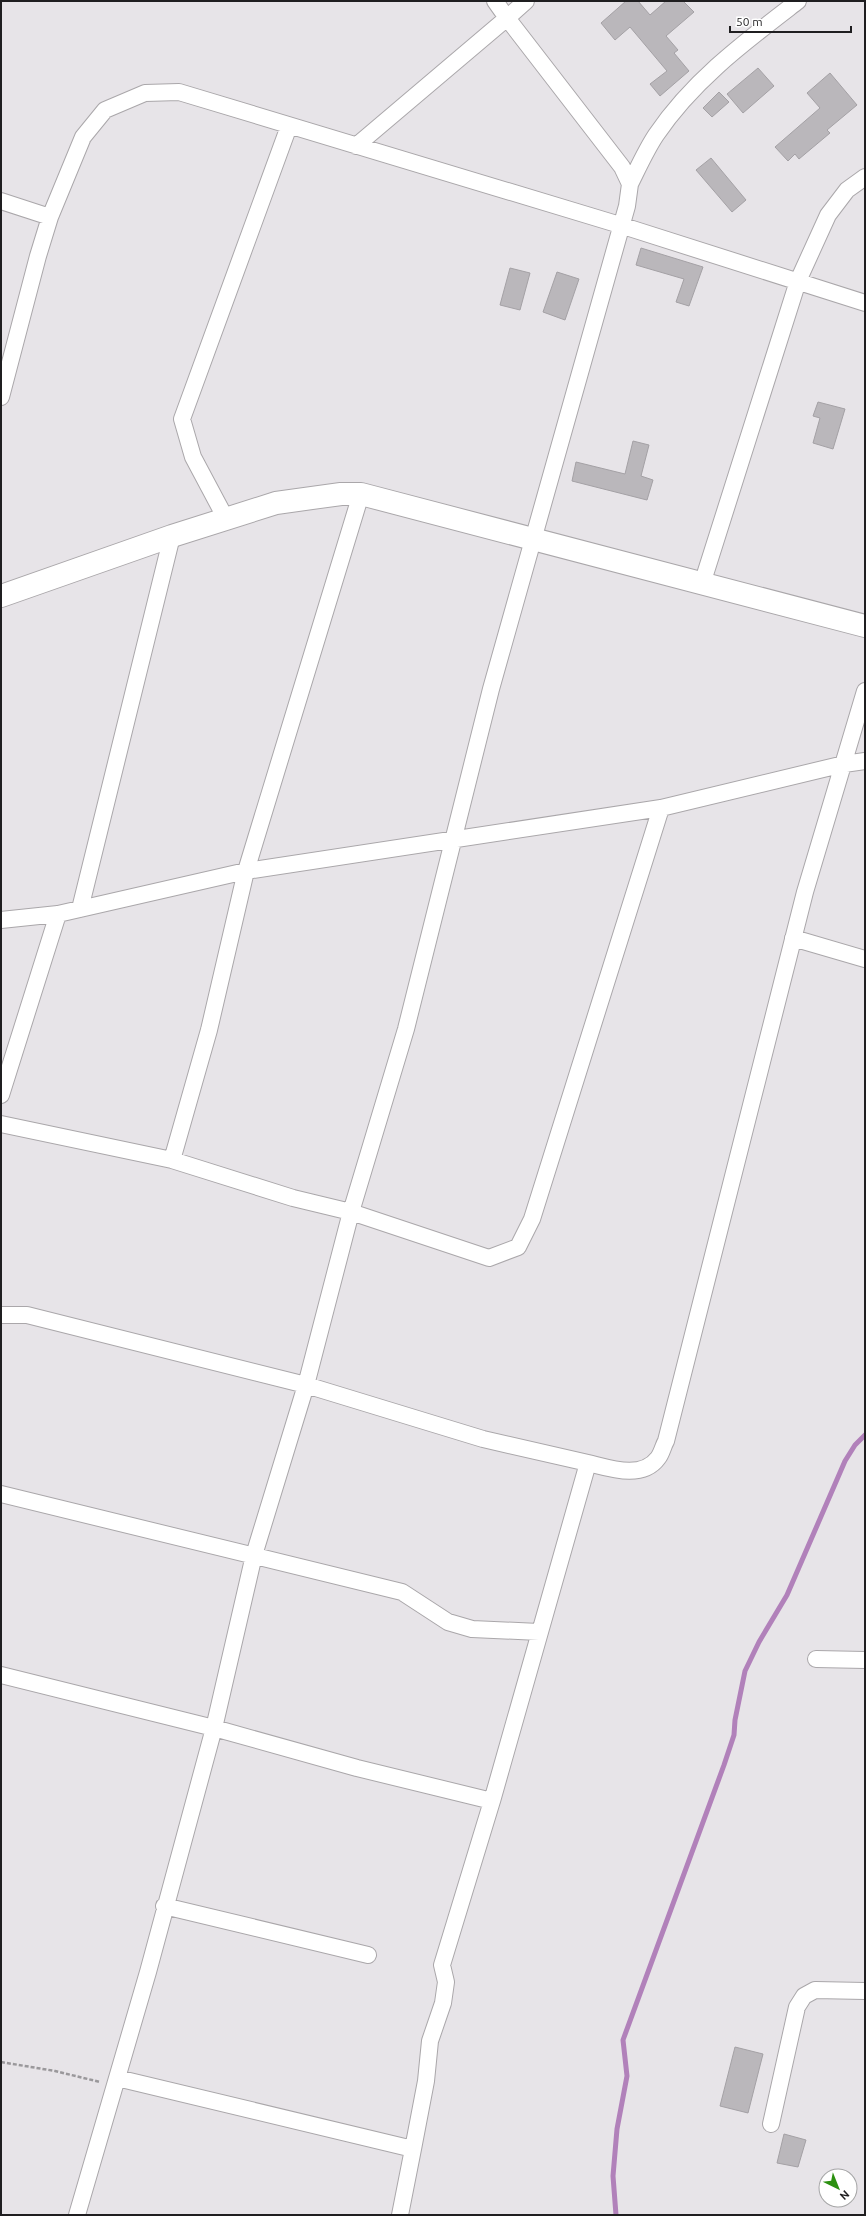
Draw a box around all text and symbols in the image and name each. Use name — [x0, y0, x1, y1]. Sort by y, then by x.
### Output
scale bar — [730, 8, 851, 34]
text: 50 m — [736, 15, 763, 28]
north arrow — [818, 2168, 858, 2208]
text: N — [838, 2188, 852, 2203]

